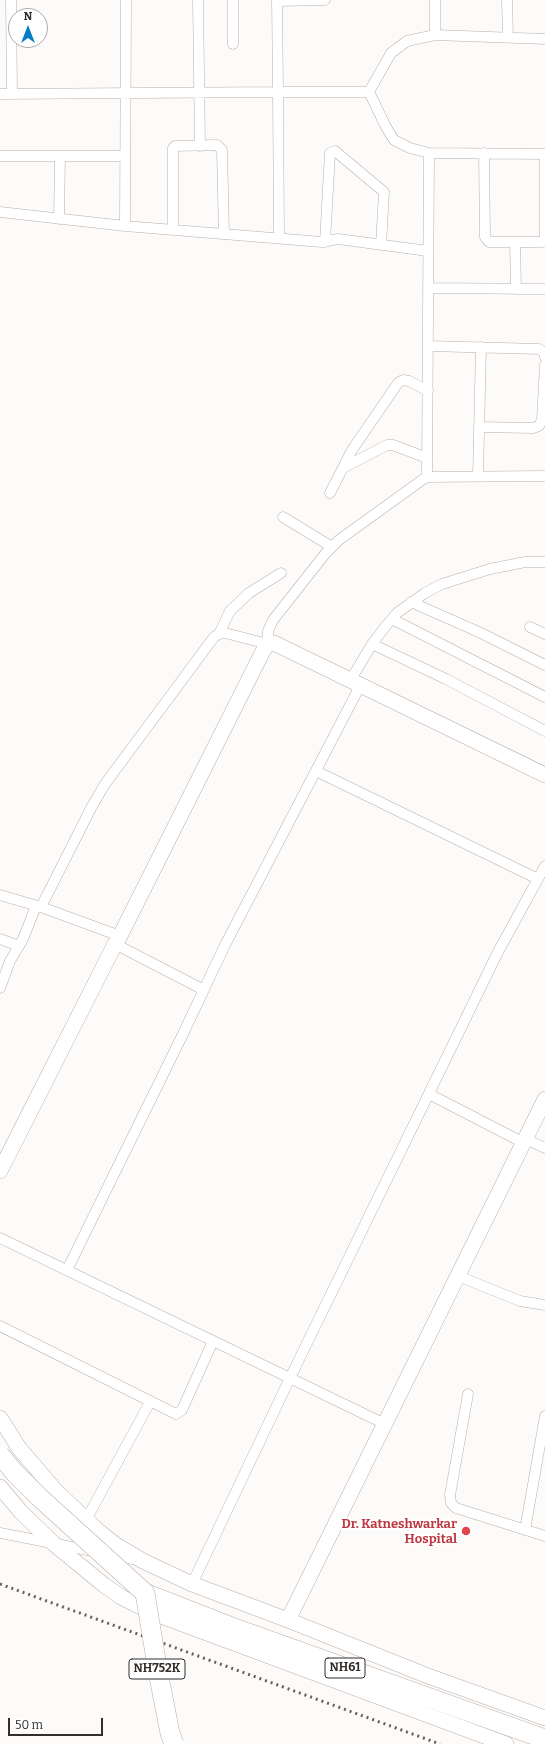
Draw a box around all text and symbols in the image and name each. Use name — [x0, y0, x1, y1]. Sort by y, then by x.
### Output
north arrow — [8, 8, 48, 48]
text: N — [24, 10, 32, 23]
place label: Dr. Katneshwarkar Hospital — [342, 1516, 457, 1547]
marker: Dr. Katneshwarkar Hospital — [460, 1525, 472, 1537]
road number: NH61 — [325, 1658, 365, 1678]
road number: NH752K — [129, 1659, 185, 1679]
scale bar — [10, 1710, 105, 1736]
text: 50 m — [15, 1718, 43, 1732]

